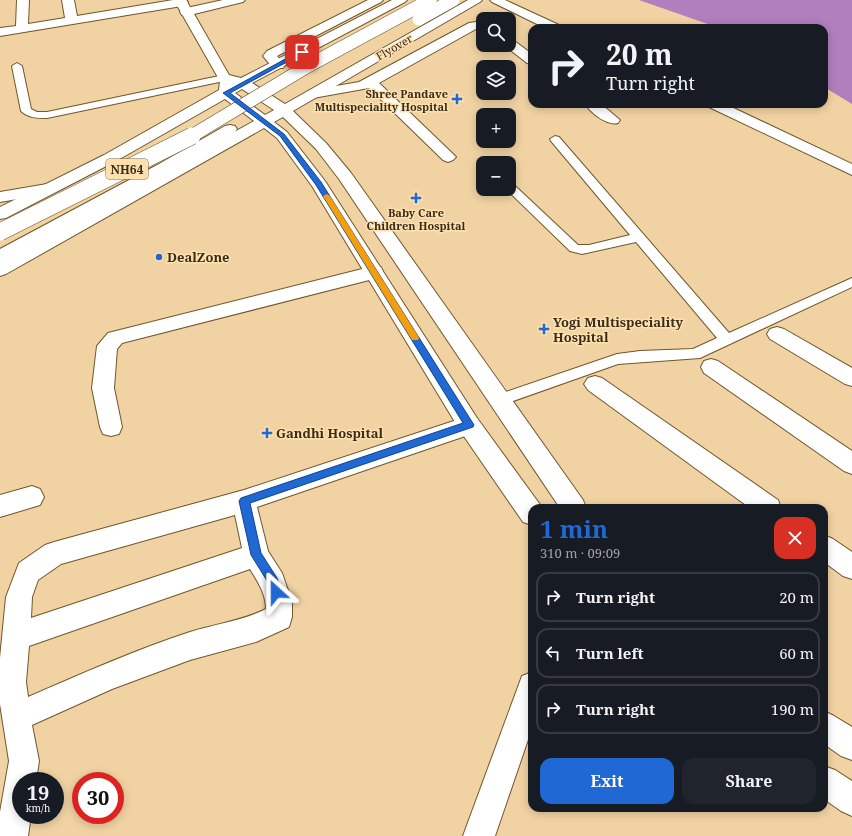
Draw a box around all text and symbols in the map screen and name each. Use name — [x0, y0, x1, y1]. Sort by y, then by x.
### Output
map controls — [476, 12, 516, 196]
button: search — [476, 12, 516, 52]
street label: Flyover — [373, 30, 416, 63]
pin — [285, 35, 319, 69]
text: 20 m — [606, 35, 673, 73]
icon: right — [540, 40, 592, 92]
icon: arrive — [291, 41, 313, 63]
button: layers — [476, 60, 516, 100]
text: Turn right — [606, 71, 695, 95]
place label: Shree Pandave Multispeciality Hospital — [315, 86, 448, 114]
marker: Shree Pandave Multispeciality Hospital — [451, 93, 463, 105]
button: + — [476, 108, 516, 148]
button: − — [476, 156, 516, 196]
road number: NH64 — [106, 159, 148, 179]
marker: Baby Care Children Hospital — [410, 192, 422, 204]
place label: Baby Care Children Hospital — [367, 205, 466, 233]
place label: DealZone — [167, 248, 230, 266]
marker: DealZone — [154, 252, 164, 262]
place label: Yogi Multispeciality Hospital — [553, 313, 683, 346]
marker: Yogi Multispeciality Hospital — [538, 323, 550, 335]
place label: Gandhi Hospital — [276, 424, 383, 442]
marker: Gandhi Hospital — [261, 427, 273, 439]
text: 1 min — [540, 512, 608, 545]
button: close — [774, 517, 816, 559]
text: 310 m · 09:09 — [540, 544, 620, 562]
position arrow — [255, 571, 297, 613]
icon: right — [542, 586, 564, 608]
text: Turn right — [576, 587, 655, 607]
text: 20 m — [779, 587, 814, 607]
icon: left — [542, 642, 564, 664]
text: Turn left — [576, 643, 644, 663]
text: 60 m — [779, 643, 814, 663]
icon: right — [542, 698, 564, 720]
text: Turn right — [576, 699, 655, 719]
text: 190 m — [771, 699, 814, 719]
button: Exit — [540, 758, 674, 804]
button: Share — [682, 758, 816, 804]
speed limit sign: 30 — [72, 772, 124, 824]
text: 19 — [27, 779, 49, 806]
text: km/h — [26, 801, 50, 815]

